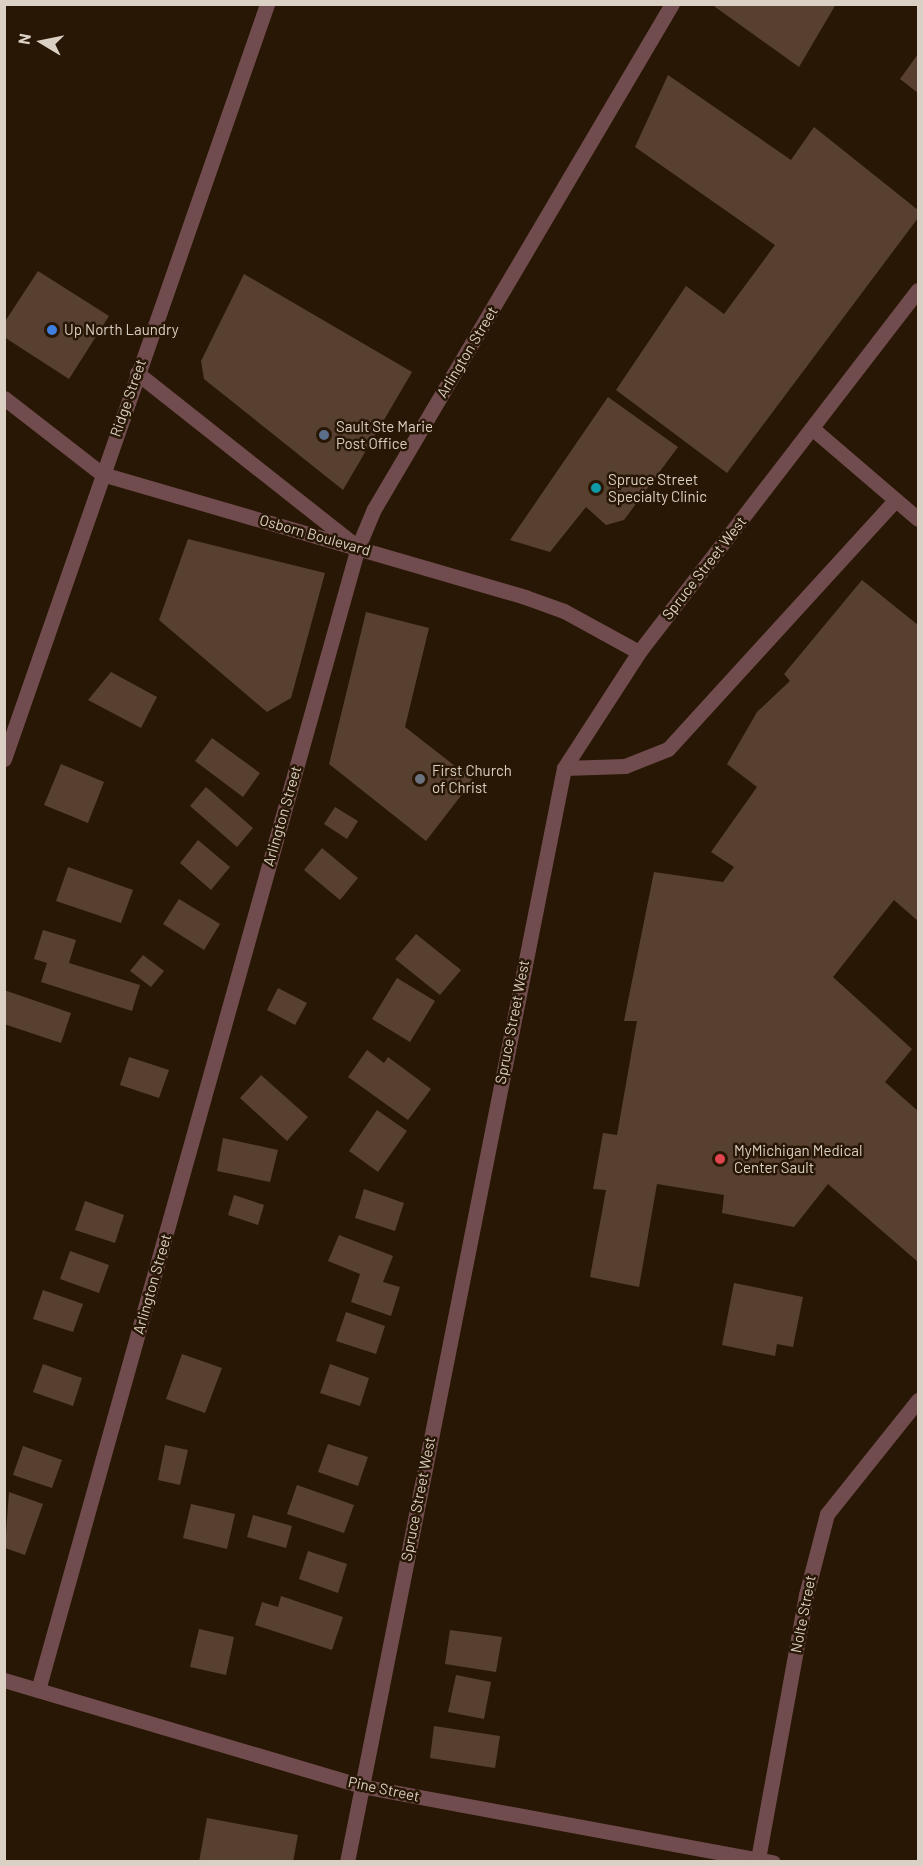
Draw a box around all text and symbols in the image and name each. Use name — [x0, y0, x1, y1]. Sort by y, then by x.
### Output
north arrow — [12, 12, 72, 72]
text: N — [14, 32, 34, 46]
street label: Arlington Street — [433, 303, 501, 401]
place label: Up North Laundry — [64, 321, 179, 339]
marker: Up North Laundry — [45, 323, 59, 337]
street label: Ridge Street — [106, 357, 150, 439]
place label: Sault Ste Marie Post Office — [336, 417, 433, 452]
marker: Sault Ste Marie Post Office — [317, 428, 331, 442]
place label: Spruce Street Specialty Clinic — [608, 470, 707, 505]
marker: Spruce Street Specialty Clinic — [589, 481, 603, 495]
street label: Osborn Boulevard — [258, 511, 372, 559]
street label: Spruce Street West — [658, 513, 750, 623]
place label: First Church of Christ — [432, 761, 512, 796]
street label: Arlington Street — [259, 764, 305, 868]
marker: First Church of Christ — [413, 772, 427, 786]
street label: Spruce Street West — [491, 958, 533, 1086]
place label: MyMichigan Medical Center Sault — [734, 1141, 862, 1176]
marker: MyMichigan Medical Center Sault — [711, 1150, 729, 1168]
street label: Arlington Street — [129, 1232, 175, 1336]
street label: Spruce Street West — [397, 1435, 439, 1563]
street label: Nolte Street — [787, 1574, 819, 1654]
street label: Pine Street — [347, 1773, 421, 1805]

